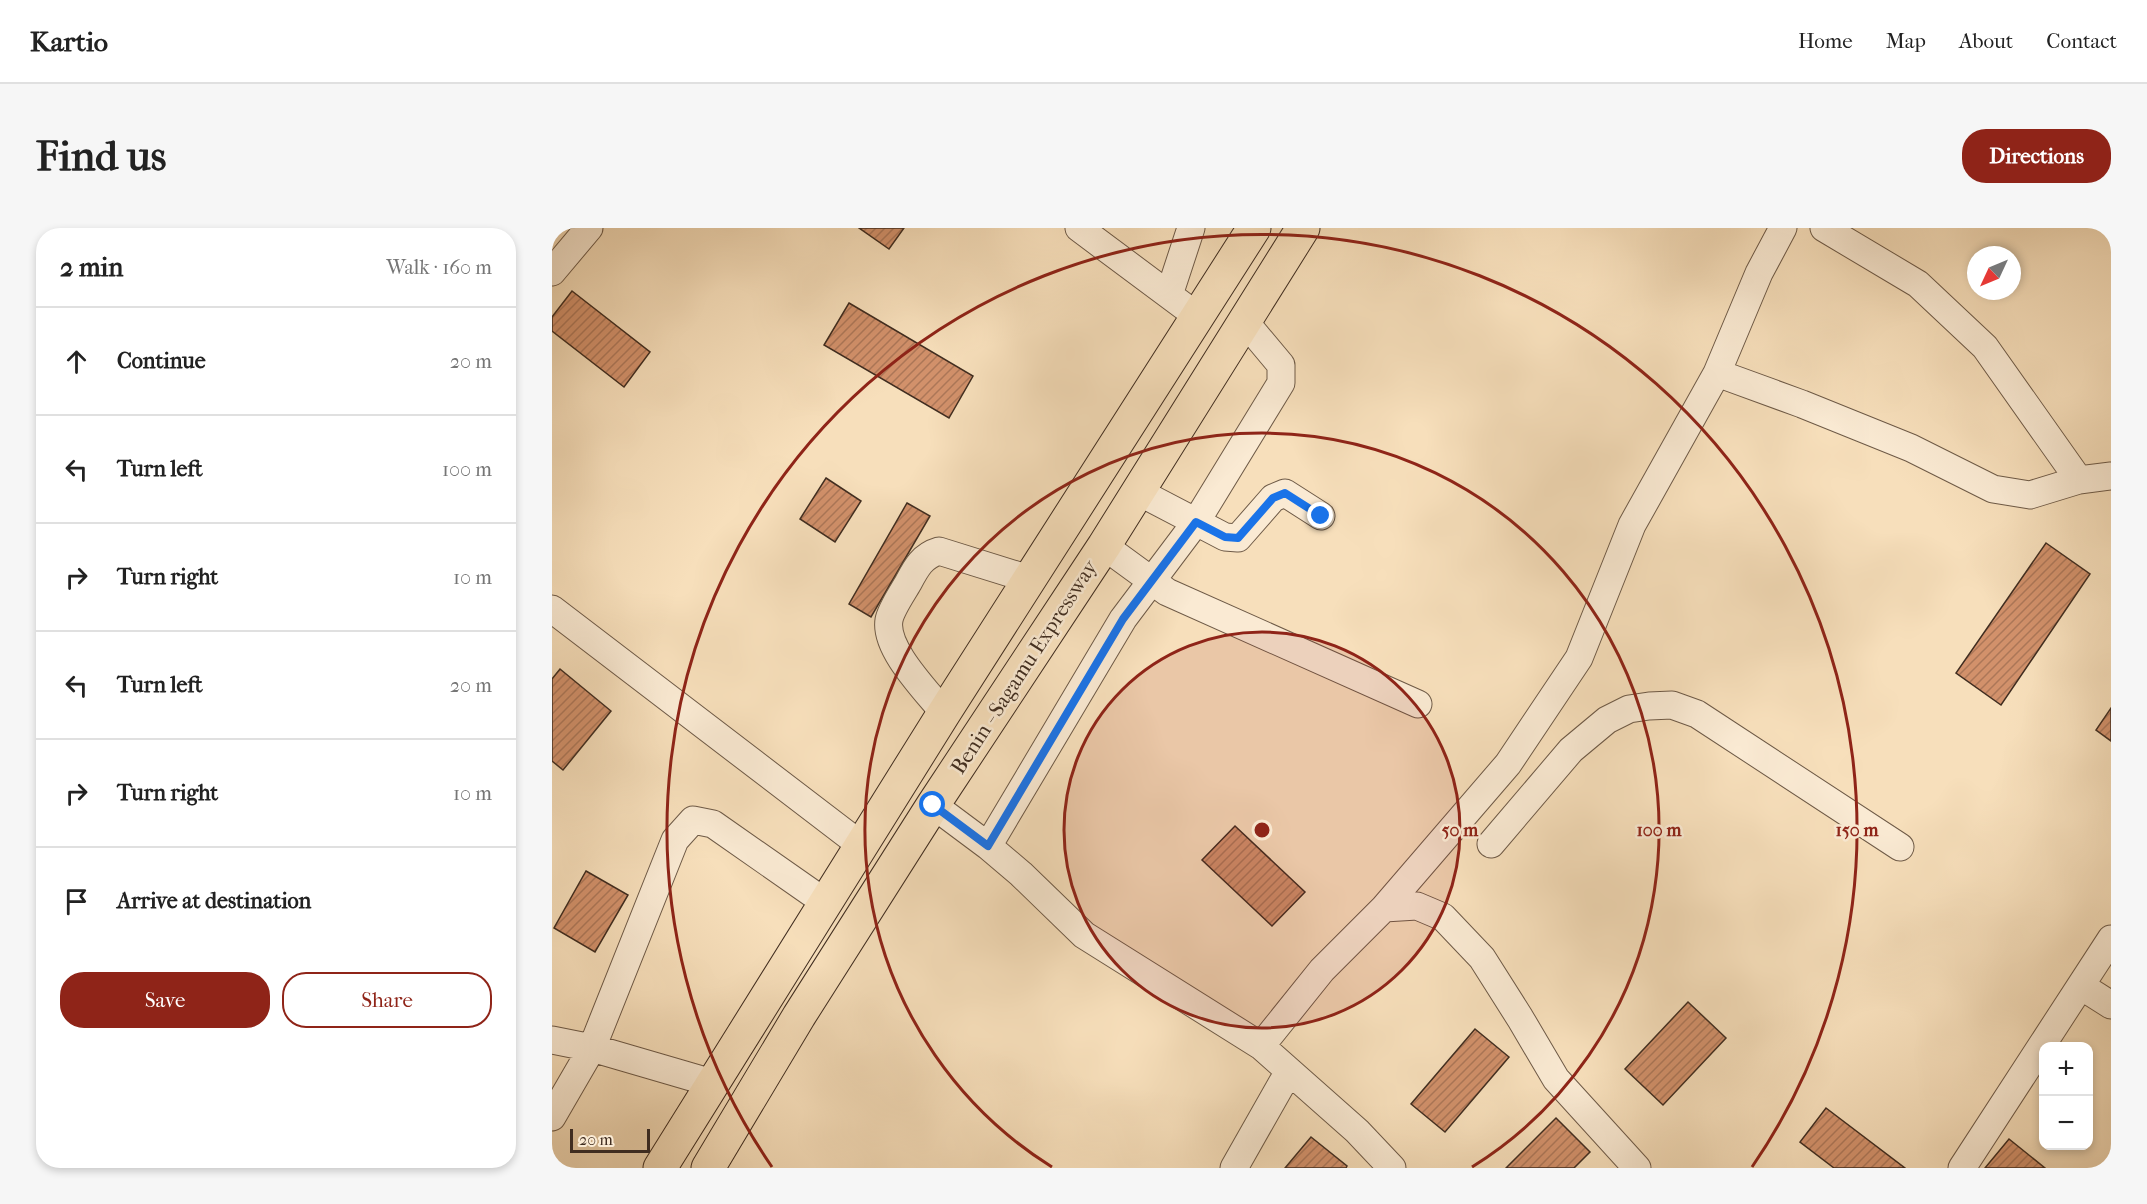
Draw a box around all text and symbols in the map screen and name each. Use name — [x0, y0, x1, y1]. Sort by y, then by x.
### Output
text: Kartio — [30, 25, 108, 58]
text: Home — [1798, 29, 1853, 53]
text: Map — [1886, 29, 1926, 53]
text: About — [1959, 29, 2013, 53]
text: Contact — [2046, 29, 2117, 53]
button: Directions — [1962, 129, 2111, 183]
text: Find us — [36, 132, 166, 181]
north arrow — [1967, 246, 2021, 300]
text: 2 min — [60, 252, 123, 283]
text: Walk · 160 m — [386, 256, 492, 279]
icon: ahead — [60, 345, 93, 378]
text: Continue — [117, 348, 206, 374]
text: 20 m — [450, 350, 492, 373]
icon: left — [60, 453, 93, 486]
text: Turn left — [117, 456, 203, 482]
text: 100 m — [442, 458, 492, 481]
route end — [1307, 502, 1333, 528]
street label: Benin - Sagamu Expressway — [946, 555, 1103, 778]
icon: right — [60, 561, 93, 594]
text: Turn right — [117, 564, 218, 590]
text: 10 m — [453, 566, 492, 589]
icon: left — [60, 669, 93, 702]
text: Turn left — [117, 672, 203, 698]
text: 20 m — [450, 674, 492, 697]
icon: right — [60, 777, 93, 810]
text: Turn right — [117, 780, 218, 806]
text: 10 m — [453, 782, 492, 805]
route start — [919, 791, 945, 817]
centre of rings — [1252, 820, 1272, 840]
text: 50 m — [1442, 820, 1479, 841]
text: 100 m — [1636, 820, 1683, 841]
text: 150 m — [1836, 820, 1879, 841]
icon: arrive — [60, 885, 93, 918]
text: Arrive at destination — [117, 888, 311, 914]
button: Save — [60, 972, 270, 1028]
button: Share — [282, 972, 492, 1028]
map controls — [2039, 1042, 2093, 1150]
button: + — [2039, 1042, 2093, 1096]
button: − — [2039, 1096, 2093, 1150]
scale bar — [570, 1126, 650, 1154]
text: 20 m — [579, 1130, 613, 1149]

